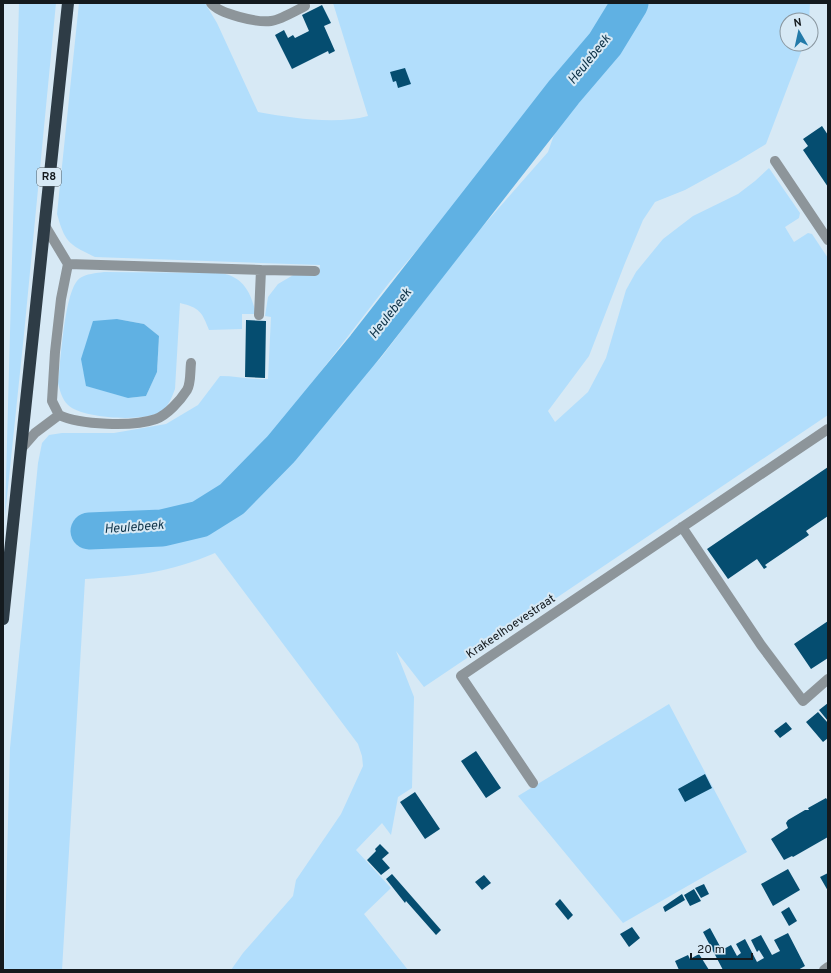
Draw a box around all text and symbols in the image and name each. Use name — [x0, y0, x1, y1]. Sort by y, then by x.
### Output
north arrow — [779, 12, 819, 52]
text: N — [793, 16, 803, 31]
water label: Heulebeek — [565, 31, 615, 88]
road number: R8 — [37, 168, 61, 186]
water label: Heulebeek — [366, 285, 416, 342]
water label: Heulebeek — [104, 518, 165, 538]
street label: Krakeelhoevestraat — [463, 591, 559, 663]
scale bar — [691, 935, 752, 961]
text: 20 m — [697, 942, 725, 958]

